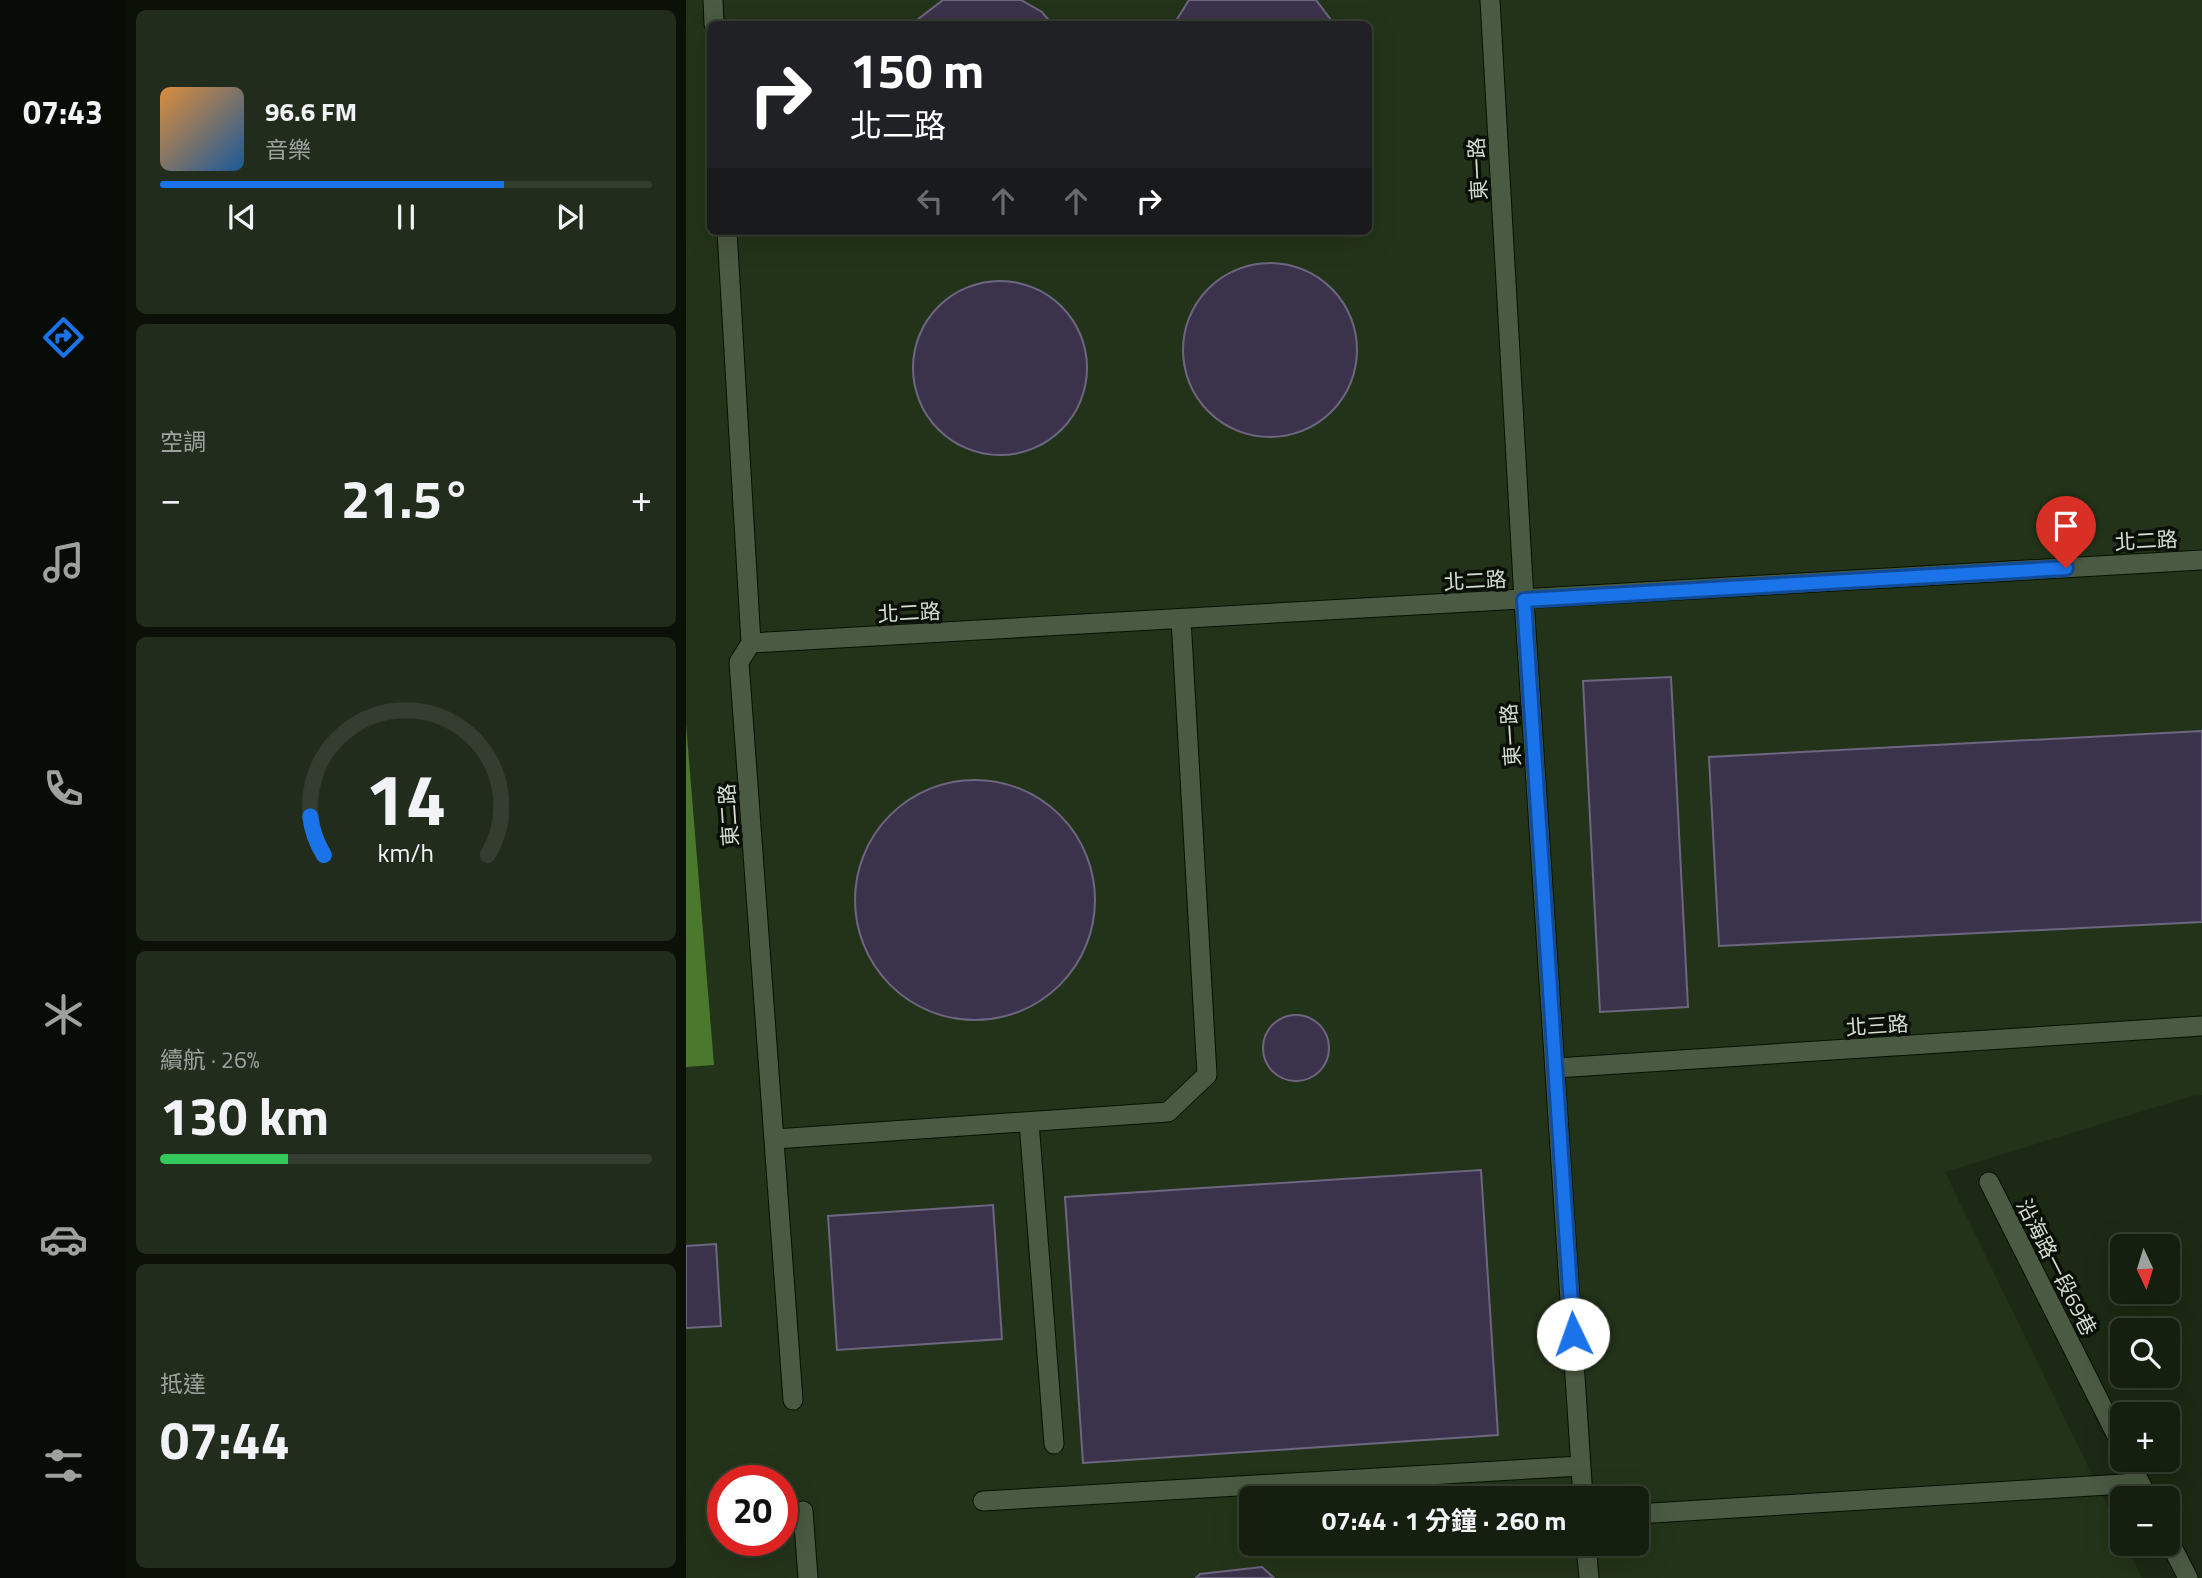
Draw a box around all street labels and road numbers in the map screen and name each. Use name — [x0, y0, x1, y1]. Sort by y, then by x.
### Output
street label: 東一路 — [1459, 137, 1495, 201]
street label: 北二路 — [2114, 522, 2178, 558]
street label: 北二路 — [1443, 562, 1507, 598]
street label: 北二路 — [877, 594, 941, 630]
street label: 東一路 — [1492, 702, 1528, 768]
street label: 東二路 — [710, 782, 746, 848]
street label: 北三路 — [1844, 1007, 1910, 1043]
street label: 沿海路一段69巷 — [2009, 1193, 2105, 1341]

